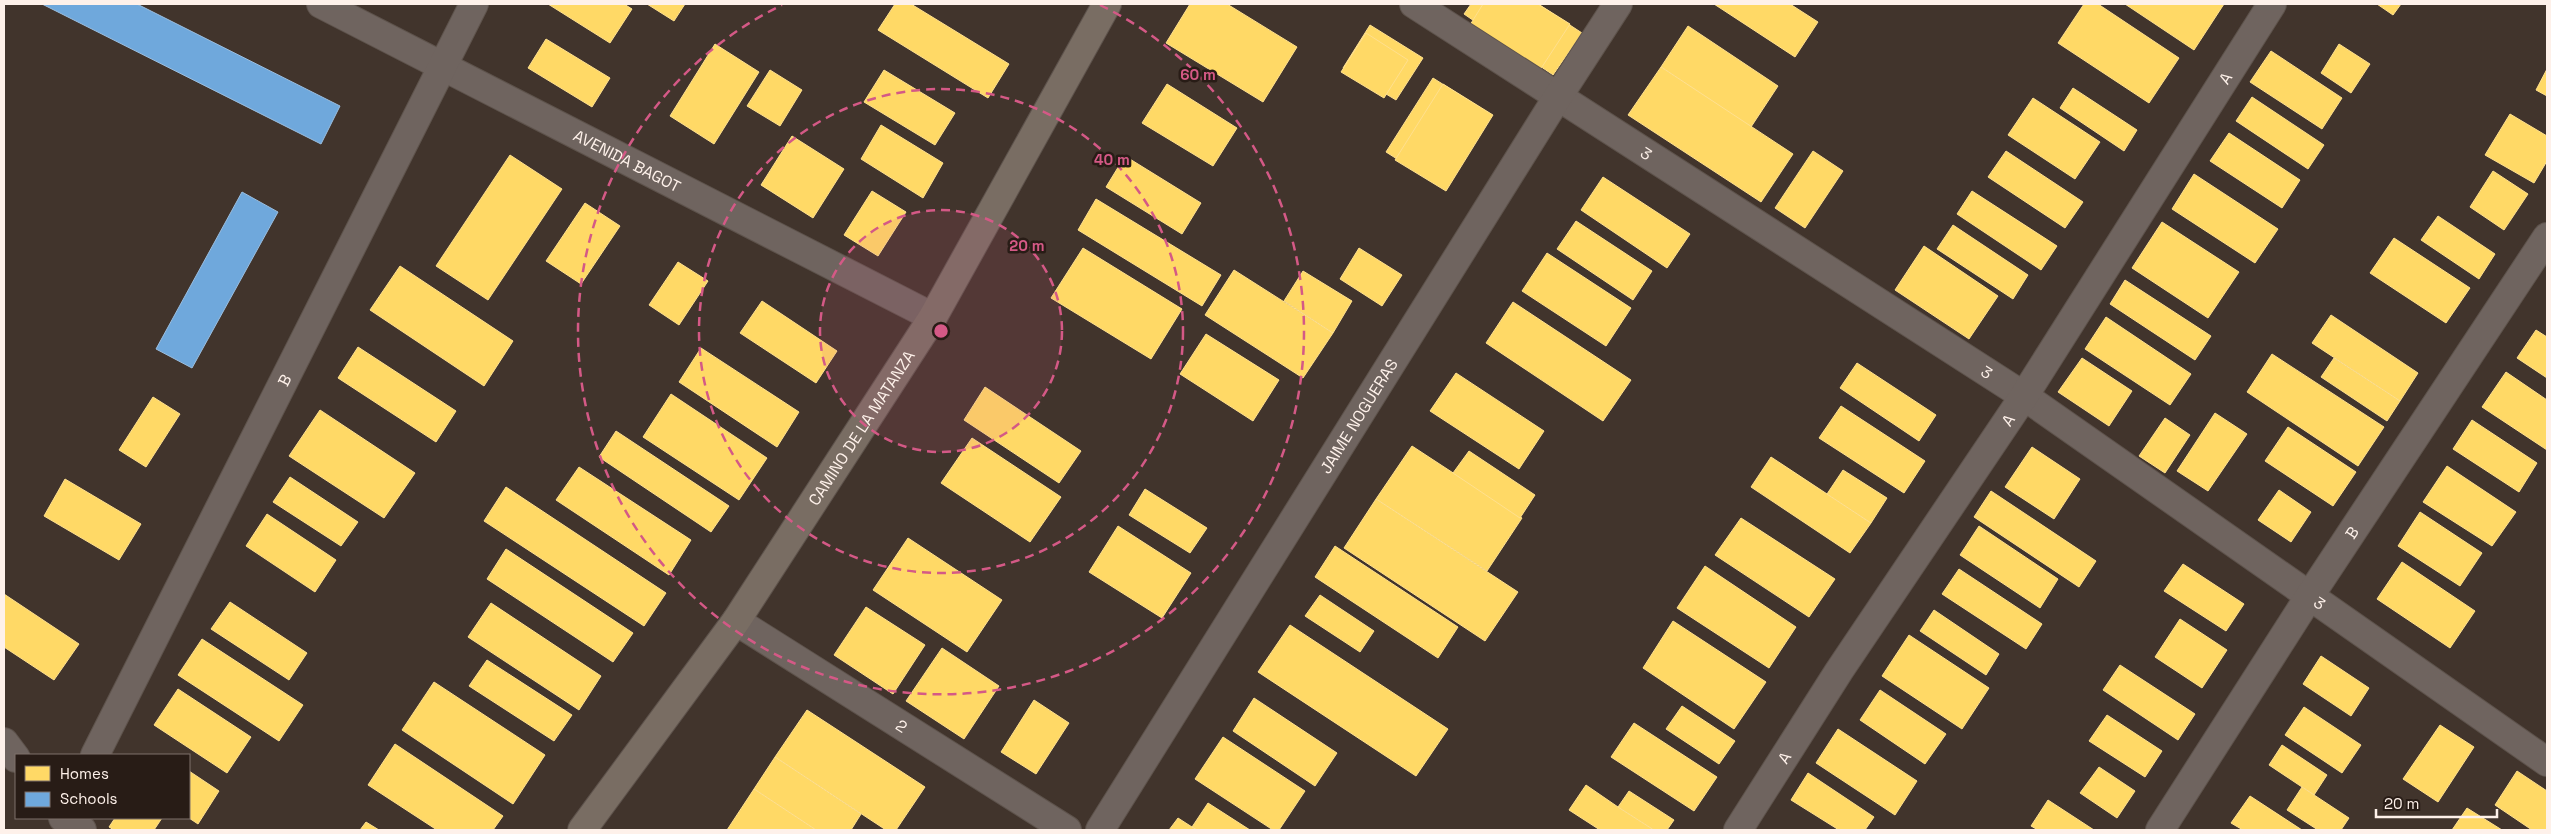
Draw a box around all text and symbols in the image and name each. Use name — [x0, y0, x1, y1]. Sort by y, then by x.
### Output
text: 60 m — [1180, 65, 1216, 84]
street label: A — [2214, 68, 2237, 88]
street label: AVENIDA BAGOT — [570, 124, 685, 197]
street label: 3 — [1636, 142, 1656, 165]
text: 40 m — [1094, 150, 1130, 169]
text: 20 m — [1009, 236, 1045, 255]
centre of rings — [932, 322, 950, 340]
street label: CAMINO DE LA MATANZA — [803, 346, 919, 509]
street label: JAIME NOGUERAS — [1315, 355, 1402, 477]
street label: 3 — [1977, 361, 1997, 384]
street label: B — [272, 371, 296, 389]
street label: A — [1996, 410, 2019, 430]
street label: B — [2340, 522, 2363, 543]
street label: 3 — [2310, 592, 2330, 614]
street label: 2 — [892, 714, 911, 737]
street label: A — [1773, 748, 1796, 767]
legend — [15, 754, 190, 819]
text: Homes — [60, 764, 109, 783]
scale bar — [2376, 786, 2497, 818]
text: Schools — [60, 789, 118, 808]
text: 20 m — [2384, 794, 2419, 813]

